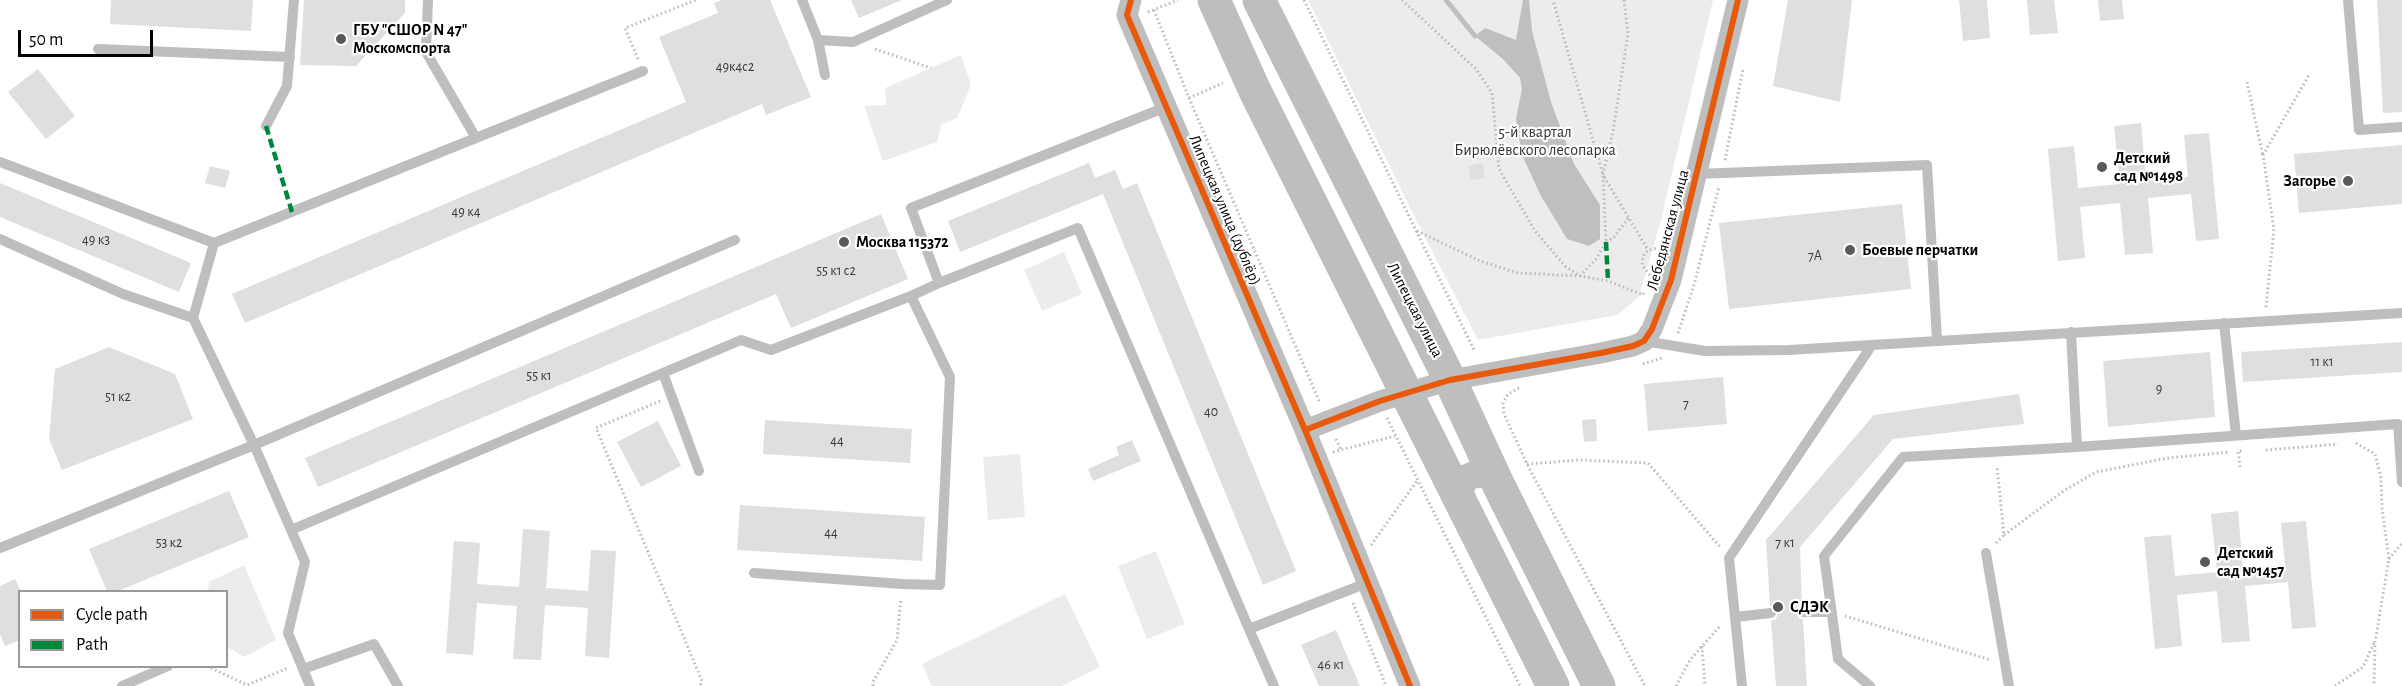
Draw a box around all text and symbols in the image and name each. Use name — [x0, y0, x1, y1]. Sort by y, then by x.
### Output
scale bar — [21, 18, 156, 56]
place label: ГБУ "СШОР N 47" Москомспорта — [353, 20, 467, 58]
text: 50 m — [29, 31, 63, 49]
marker: ГБУ "СШОР N 47" Москомспорта — [334, 32, 348, 46]
house number: 49к4с2 — [716, 59, 754, 75]
park label: 5-й квартал Бирюлёвского лесопарка — [1454, 122, 1616, 160]
street label: Липецкая улица (дублёр) — [1185, 132, 1265, 288]
place label: Детский сад №1498 — [2114, 148, 2183, 186]
marker: Детский сад №1498 — [2095, 160, 2109, 174]
street label: Лебедянская улица — [1643, 167, 1693, 293]
place label: Загорье — [2283, 171, 2336, 191]
marker: Загорье — [2341, 174, 2355, 188]
house number: 49 к4 — [452, 204, 480, 220]
house number: 49 к3 — [82, 232, 110, 248]
place label: Москва 115372 — [856, 232, 949, 252]
marker: Москва 115372 — [837, 235, 851, 249]
place label: Боевые перчатки — [1862, 240, 1978, 260]
marker: Боевые перчатки — [1843, 243, 1857, 257]
house number: 7А — [1808, 248, 1822, 264]
street label: Липецкая улица — [1383, 259, 1447, 361]
house number: 55 к1 с2 — [816, 263, 856, 279]
house number: 11 к1 — [2310, 354, 2334, 370]
house number: 55 к1 — [526, 368, 552, 384]
house number: 9 — [2156, 381, 2162, 397]
house number: 51 к2 — [105, 389, 131, 405]
house number: 7 — [1683, 396, 1689, 412]
house number: 40 — [1204, 404, 1218, 420]
house number: 44 — [830, 433, 844, 449]
house number: 44 — [824, 525, 838, 541]
house number: 53 к2 — [156, 535, 182, 551]
house number: 7 к1 — [1775, 535, 1795, 551]
place label: Детский сад №1457 — [2217, 543, 2284, 581]
marker: Детский сад №1457 — [2198, 555, 2212, 569]
legend — [18, 590, 228, 668]
place label: СДЭК — [1790, 597, 1829, 617]
marker: СДЭК — [1771, 600, 1785, 614]
text: Cycle path — [76, 606, 148, 624]
text: Path — [76, 636, 108, 654]
house number: 46 к1 — [1318, 657, 1344, 673]

